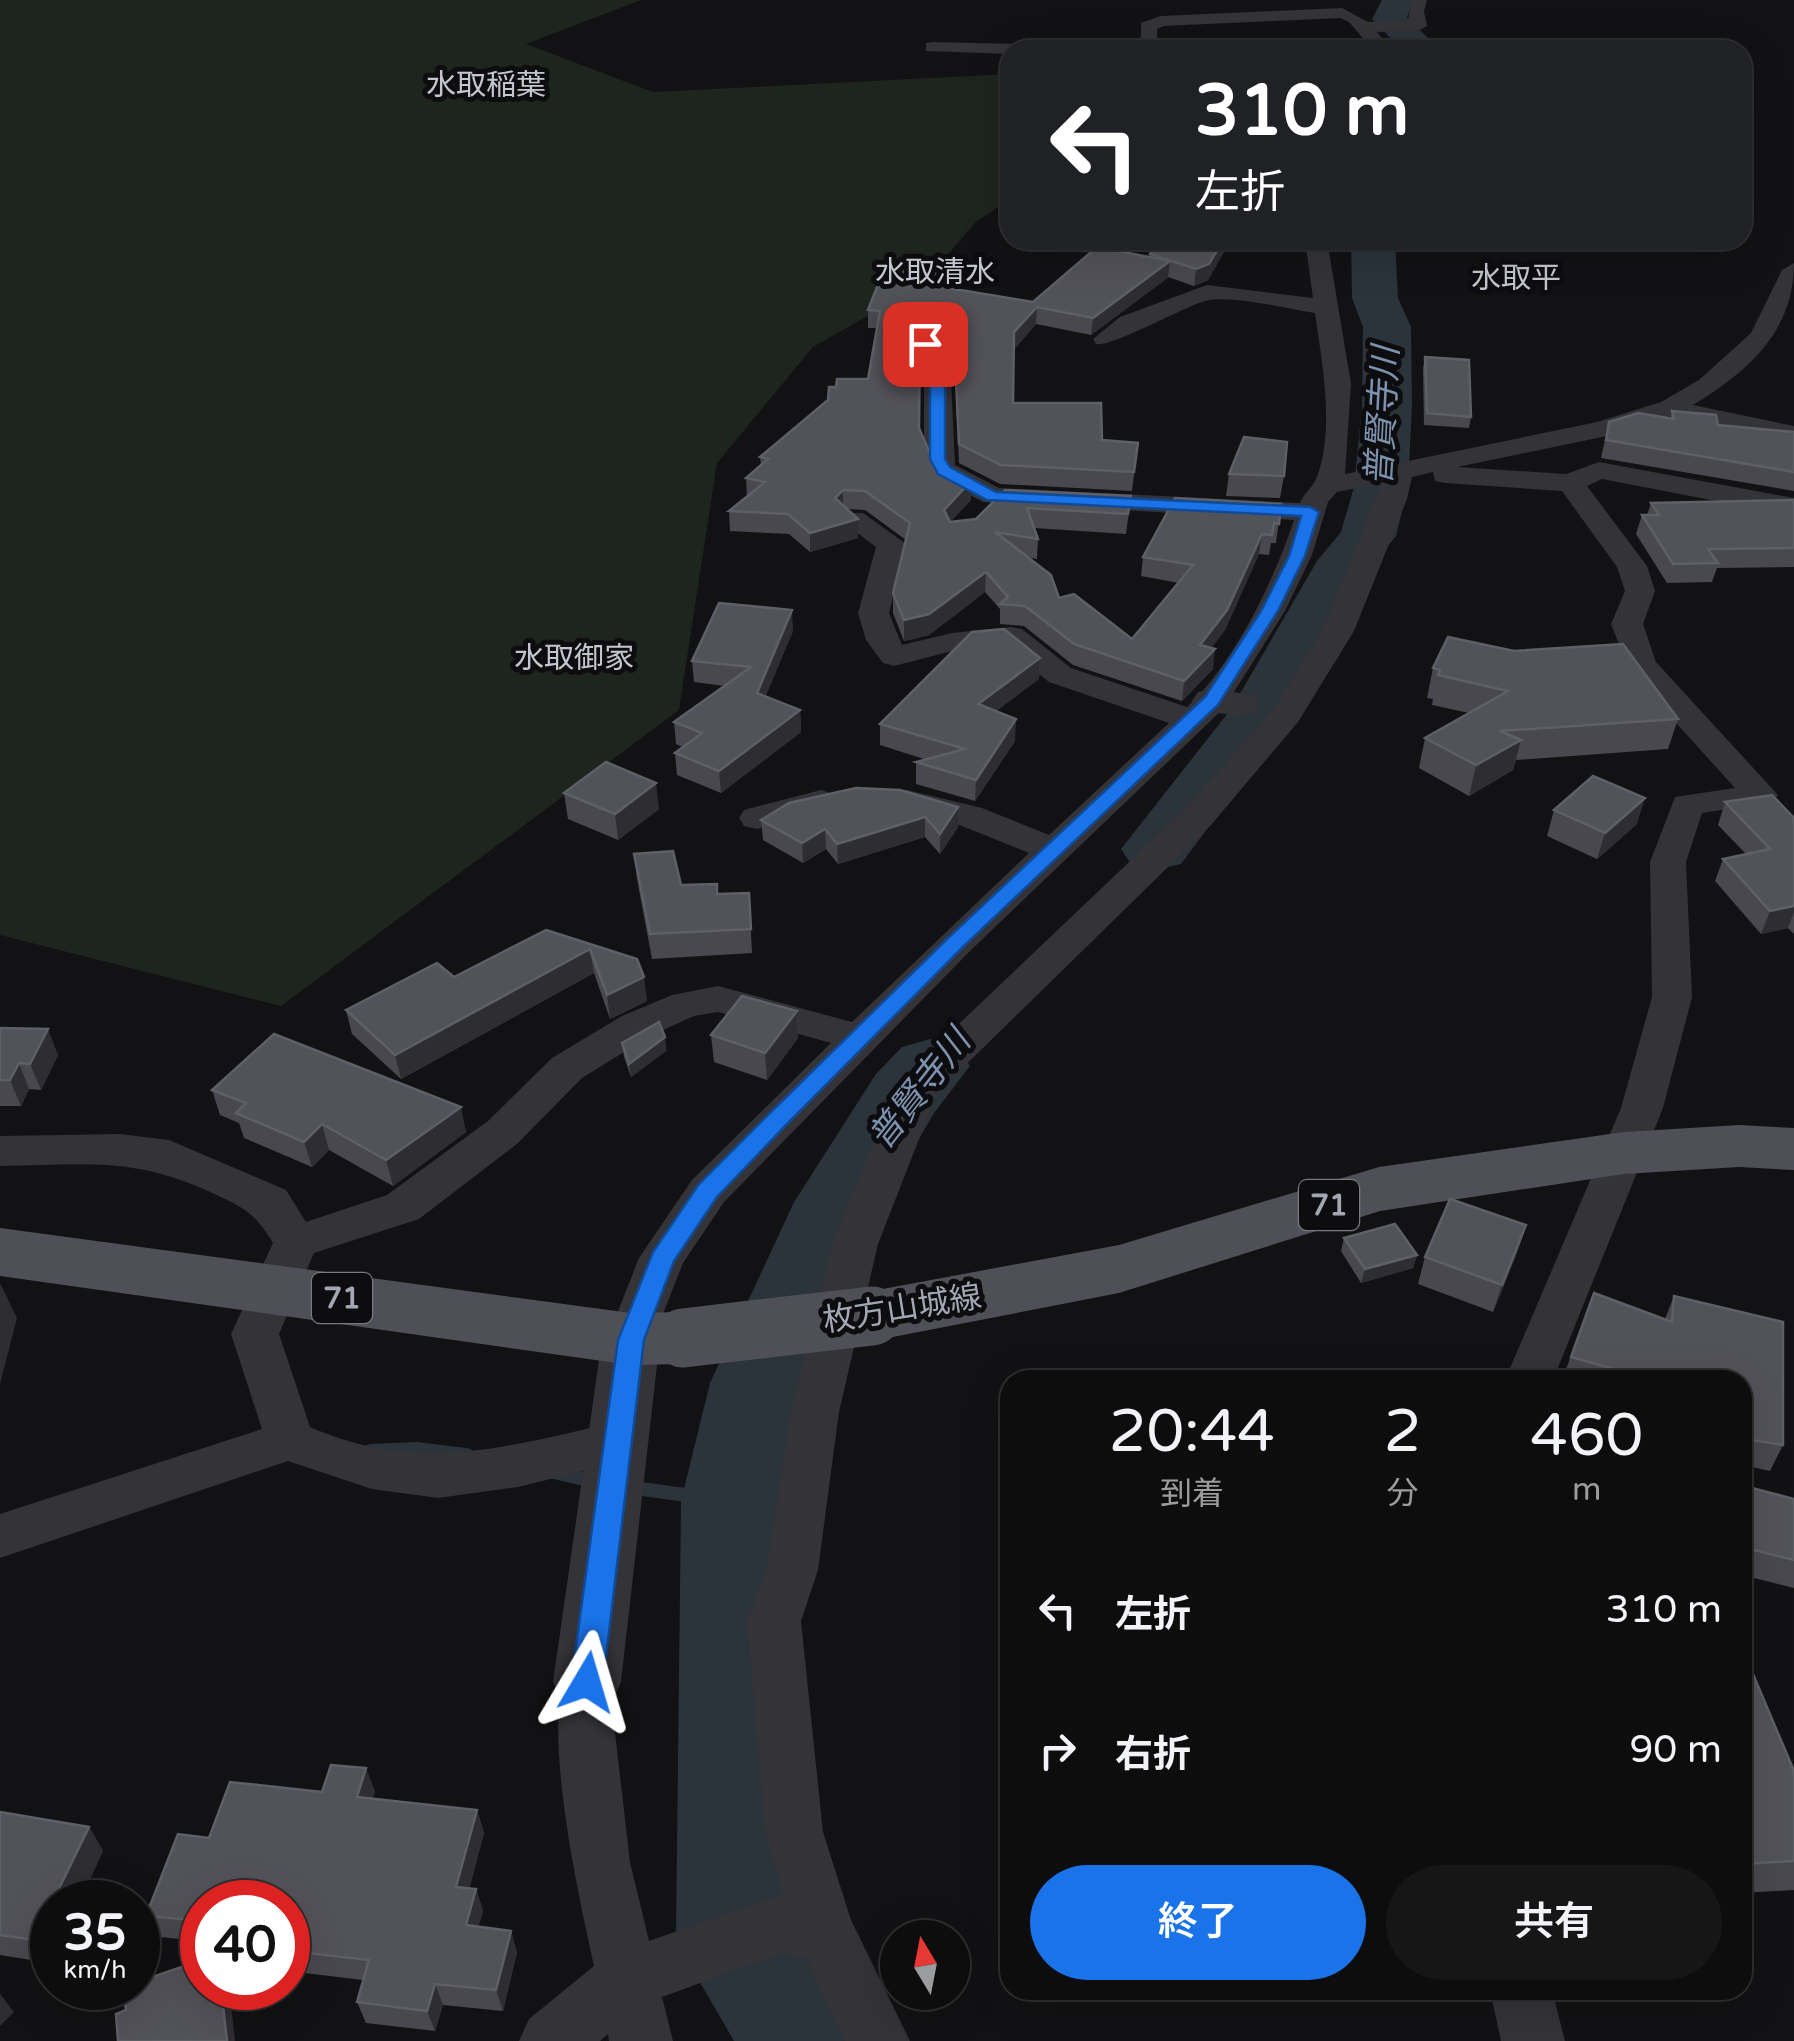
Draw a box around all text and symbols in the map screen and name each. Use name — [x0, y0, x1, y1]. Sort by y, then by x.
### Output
district label: 水取稲葉 — [426, 67, 546, 104]
text: 310 m — [1195, 70, 1409, 154]
icon: left — [1030, 80, 1160, 210]
text: 左折 — [1195, 166, 1285, 220]
district label: 水取清水 — [875, 254, 995, 291]
district label: 水取平 — [1471, 260, 1561, 297]
pin — [883, 302, 968, 387]
icon: arrive — [898, 317, 953, 372]
water label: 普賢寺川 — [1358, 341, 1408, 487]
district label: 水取御家 — [514, 640, 634, 677]
water label: 普賢寺川 — [860, 1018, 982, 1158]
road number: 71 — [1299, 1180, 1359, 1230]
road number: 71 — [312, 1273, 372, 1323]
street label: 枚方山城線 — [820, 1278, 984, 1340]
text: 20:44 — [1109, 1396, 1275, 1468]
text: 2 — [1384, 1396, 1421, 1468]
text: 460 — [1530, 1400, 1643, 1472]
text: m — [1572, 1471, 1601, 1509]
text: 到着 — [1160, 1475, 1224, 1513]
text: 分 — [1387, 1475, 1419, 1513]
icon: left — [1030, 1583, 1085, 1638]
text: 310 m — [1606, 1587, 1722, 1633]
text: 左折 — [1115, 1592, 1191, 1638]
position arrow — [535, 1630, 639, 1734]
icon: right — [1030, 1723, 1085, 1778]
text: 90 m — [1630, 1727, 1722, 1773]
text: 右折 — [1115, 1732, 1191, 1778]
button: 終了 — [1030, 1865, 1366, 1980]
button: 共有 — [1386, 1865, 1722, 1980]
speed limit sign: 40 — [180, 1880, 310, 2010]
text: 35 — [64, 1903, 126, 1963]
north arrow — [880, 1920, 970, 2010]
map controls — [880, 1920, 970, 2010]
text: km/h — [64, 1955, 126, 1985]

